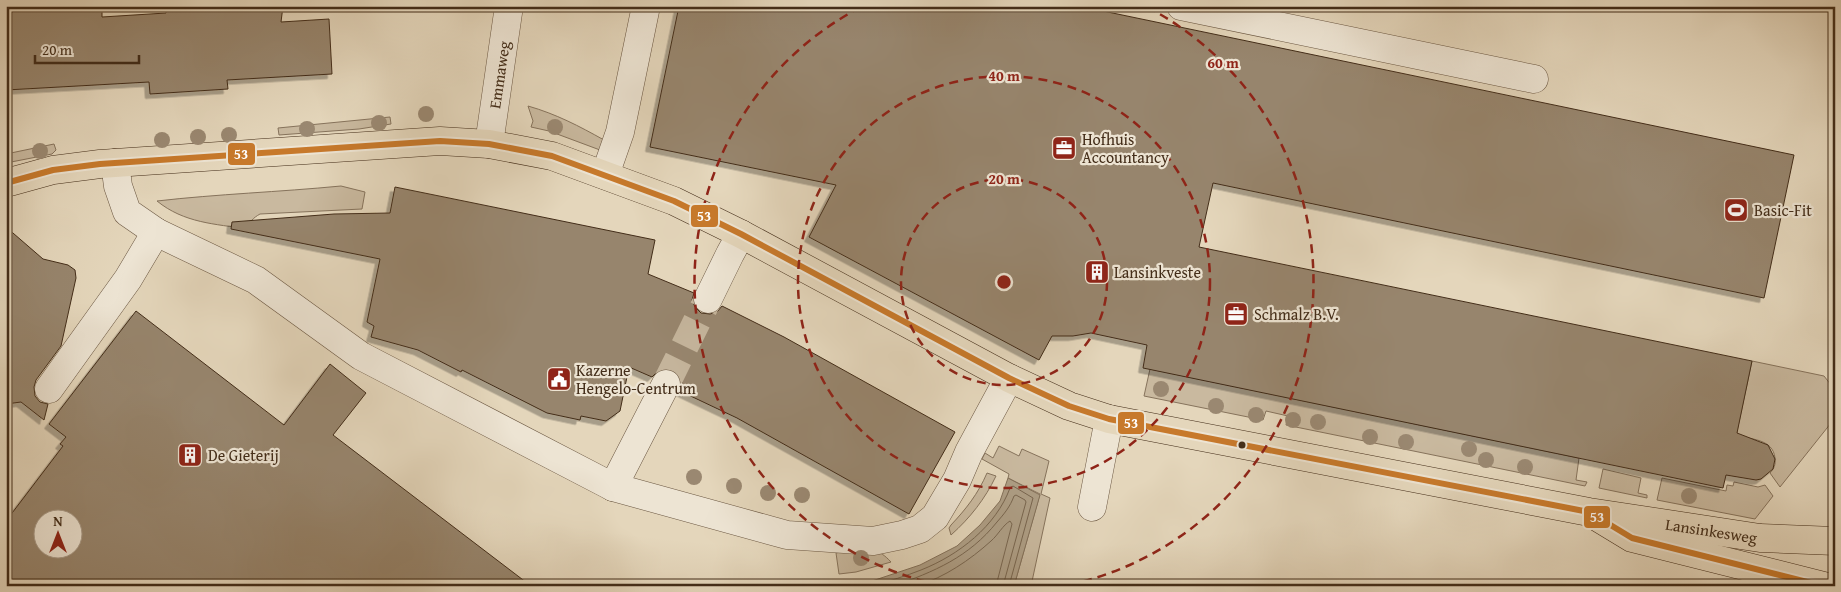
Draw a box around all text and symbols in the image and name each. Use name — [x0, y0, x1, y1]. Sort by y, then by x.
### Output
scale bar — [35, 32, 139, 64]
text: 20 m — [42, 39, 73, 60]
street label: Emmaweg — [482, 39, 516, 110]
text: 60 m — [1207, 52, 1239, 73]
text: 40 m — [988, 65, 1020, 86]
place label: Hofhuis Accountancy — [1082, 127, 1169, 169]
office icon: Hofhuis Accountancy — [1051, 135, 1077, 161]
line badge: 53 — [227, 142, 256, 166]
text: 53 — [234, 144, 248, 164]
text: 20 m — [988, 168, 1020, 189]
sports icon: Basic-Fit — [1723, 197, 1749, 223]
place label: Basic-Fit — [1754, 198, 1812, 222]
line badge: 53 — [690, 204, 719, 228]
text: 53 — [697, 206, 711, 226]
building icon: Lansinkveste — [1084, 259, 1110, 285]
place label: Lansinkveste — [1114, 260, 1201, 284]
centre of rings — [995, 273, 1013, 291]
office icon: Schmalz B.V. — [1223, 301, 1249, 327]
place label: Schmalz B.V. — [1254, 302, 1339, 326]
place label: Kazerne Hengelo-Centrum — [576, 358, 696, 400]
public building icon: Kazerne Hengelo-Centrum — [546, 366, 572, 392]
line badge: 53 — [1117, 411, 1145, 435]
text: 53 — [1124, 413, 1138, 433]
unlabelled marker — [1237, 440, 1247, 450]
building icon: De Gieterij — [177, 442, 203, 468]
place label: De Gieterij — [208, 443, 279, 467]
line badge: 53 — [1583, 505, 1611, 529]
text: 53 — [1590, 507, 1604, 527]
north arrow — [32, 510, 82, 560]
text: N — [53, 511, 63, 531]
street label: Lansinkesweg — [1664, 512, 1759, 549]

